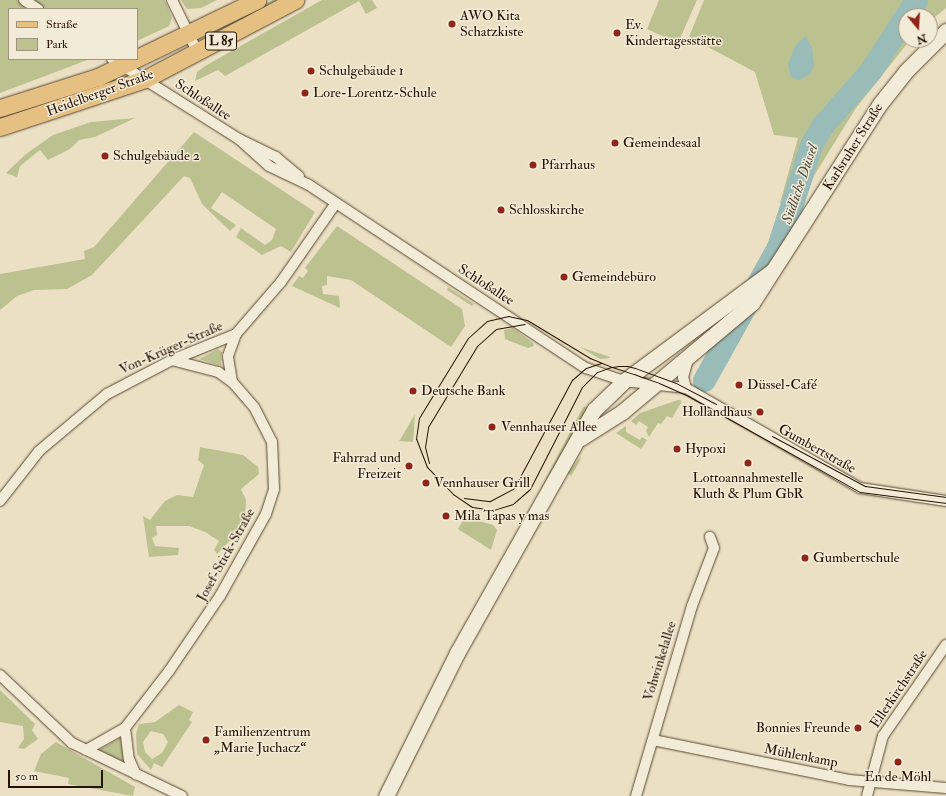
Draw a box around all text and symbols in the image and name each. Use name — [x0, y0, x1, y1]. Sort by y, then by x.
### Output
legend — [8, 8, 138, 60]
place label: AWO Kita Schatzkiste — [460, 8, 523, 40]
north arrow — [898, 8, 938, 48]
text: Straße — [46, 17, 77, 32]
place label: Ev. Kindertagesstätte — [625, 17, 722, 50]
marker: AWO Kita Schatzkiste — [447, 19, 457, 29]
marker: Ev. Kindertagesstätte — [612, 28, 622, 38]
road number: L 85 — [205, 30, 237, 52]
text: N — [915, 31, 928, 47]
text: Park — [46, 37, 68, 52]
place label: Schulgebäude 1 — [319, 63, 404, 79]
street label: Heidelberger Straße — [44, 66, 156, 120]
marker: Schulgebäude 1 — [306, 66, 316, 76]
street label: Schloßallee — [172, 76, 234, 124]
place label: Lore-Lorentz-Schule — [313, 85, 437, 101]
marker: Lore-Lorentz-Schule — [300, 88, 310, 98]
street label: Karlsruher Straße — [819, 100, 887, 194]
place label: Gemeindesaal — [623, 135, 701, 151]
marker: Gemeindesaal — [610, 138, 620, 148]
water label: Südliche Düssel — [778, 142, 822, 226]
place label: Schulgebäude 2 — [113, 148, 200, 164]
marker: Schulgebäude 2 — [100, 151, 110, 161]
place label: Pfarrhaus — [541, 157, 595, 173]
marker: Pfarrhaus — [528, 160, 538, 170]
place label: Schlosskirche — [509, 202, 584, 218]
marker: Schlosskirche — [496, 205, 506, 215]
street label: Schloßallee — [455, 261, 517, 309]
place label: Gemeindebüro — [572, 269, 656, 285]
marker: Gemeindebüro — [559, 272, 569, 282]
street label: Von-Krüger-Straße — [117, 318, 225, 378]
place label: Düssel-Café — [747, 377, 817, 393]
marker: Düssel-Café — [734, 380, 744, 390]
place label: Deutsche Bank — [421, 383, 505, 399]
marker: Deutsche Bank — [408, 386, 418, 396]
place label: Hollandhaus — [682, 404, 752, 420]
marker: Hollandhaus — [755, 407, 765, 417]
place label: Vennhauser Allee — [501, 419, 597, 435]
marker: Vennhauser Allee — [486, 421, 498, 433]
street label: Gumbertstraße — [775, 421, 859, 477]
place label: Hypoxi — [685, 441, 726, 457]
marker: Hypoxi — [672, 444, 682, 454]
place label: Fahrrad und Freizeit — [332, 450, 401, 482]
marker: Lottoannahmestelle Kluth & Plum GbR — [743, 458, 753, 468]
marker: Fahrrad und Freizeit — [404, 461, 414, 471]
place label: Lottoannahmestelle Kluth & Plum GbR — [692, 470, 804, 502]
place label: Vennhauser Grill — [434, 475, 530, 491]
marker: Vennhauser Grill — [421, 478, 431, 488]
street label: Josef-Stick-Straße — [193, 505, 259, 605]
place label: Mila Tapas y mas — [454, 508, 549, 524]
marker: Mila Tapas y mas — [441, 511, 451, 521]
place label: Gumbertschule — [813, 550, 900, 566]
marker: Gumbertschule — [800, 553, 810, 563]
street label: Vohwinkelallee — [640, 619, 680, 703]
street label: Ellerkirchstraße — [867, 647, 931, 731]
place label: Bonnies Freunde — [756, 720, 850, 736]
marker: Bonnies Freunde — [853, 723, 863, 733]
place label: Familienzentrum „Marie Juchacz“ — [214, 724, 311, 756]
marker: Familienzentrum „Marie Juchacz“ — [201, 735, 211, 745]
street label: Mühlenkamp — [763, 741, 839, 771]
marker: En de Möhl — [893, 757, 903, 767]
scale bar — [10, 762, 105, 788]
text: 50 m — [15, 769, 38, 784]
place label: En de Möhl — [865, 769, 931, 785]

